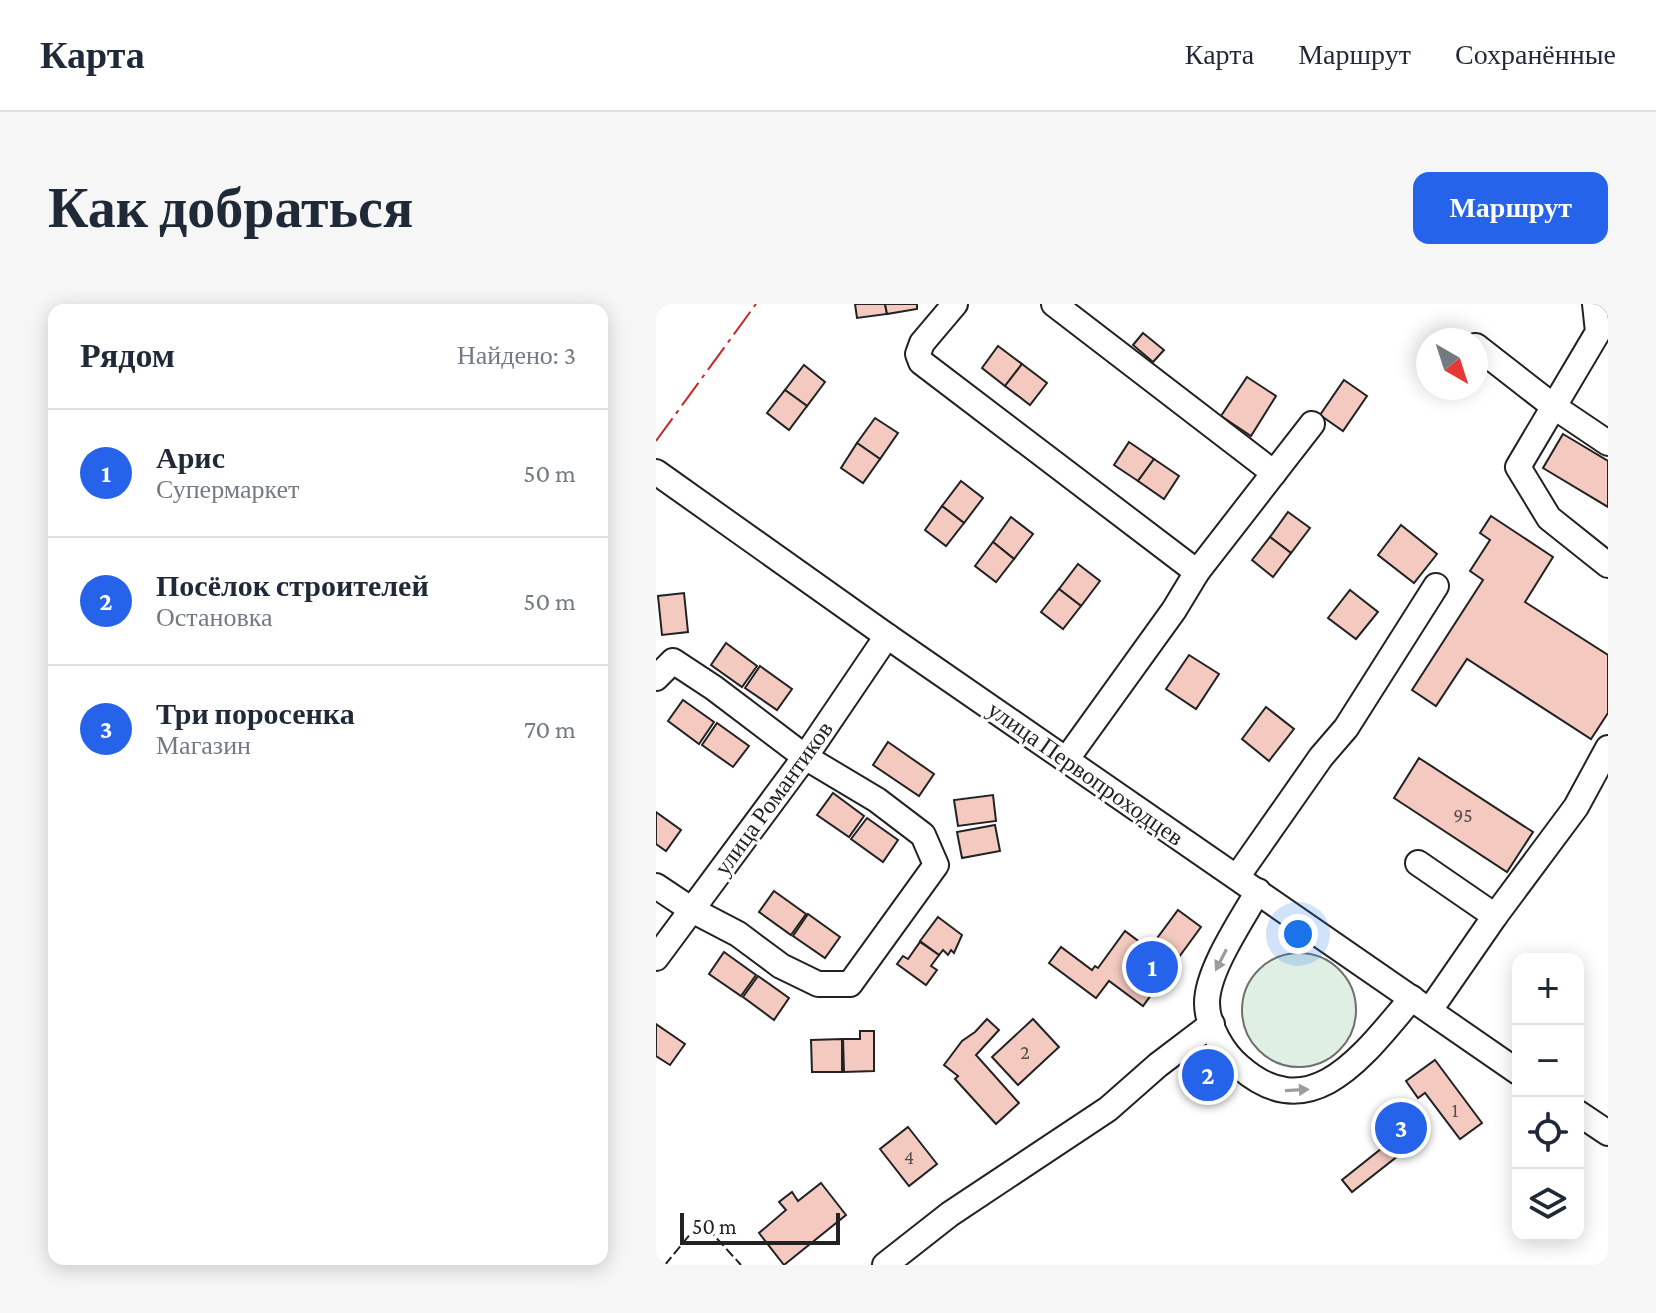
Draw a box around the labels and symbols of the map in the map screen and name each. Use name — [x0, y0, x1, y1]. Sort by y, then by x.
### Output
north arrow — [1416, 328, 1488, 400]
street label: улица Первопроходцев — [983, 695, 1189, 851]
street label: улица Романтиков — [708, 716, 838, 880]
house number: 95 — [1453, 804, 1473, 826]
your location — [1278, 914, 1318, 954]
pin: 1 — [1126, 937, 1178, 997]
one-way arrow — [1214, 949, 1228, 972]
house number: 2 — [1020, 1041, 1030, 1063]
pin: 2 — [1182, 1045, 1234, 1105]
one-way arrow — [1285, 1083, 1310, 1096]
pin: 3 — [1375, 1098, 1427, 1158]
house number: 1 — [1452, 1099, 1458, 1121]
house number: 4 — [904, 1146, 914, 1168]
scale bar — [680, 1209, 840, 1245]

